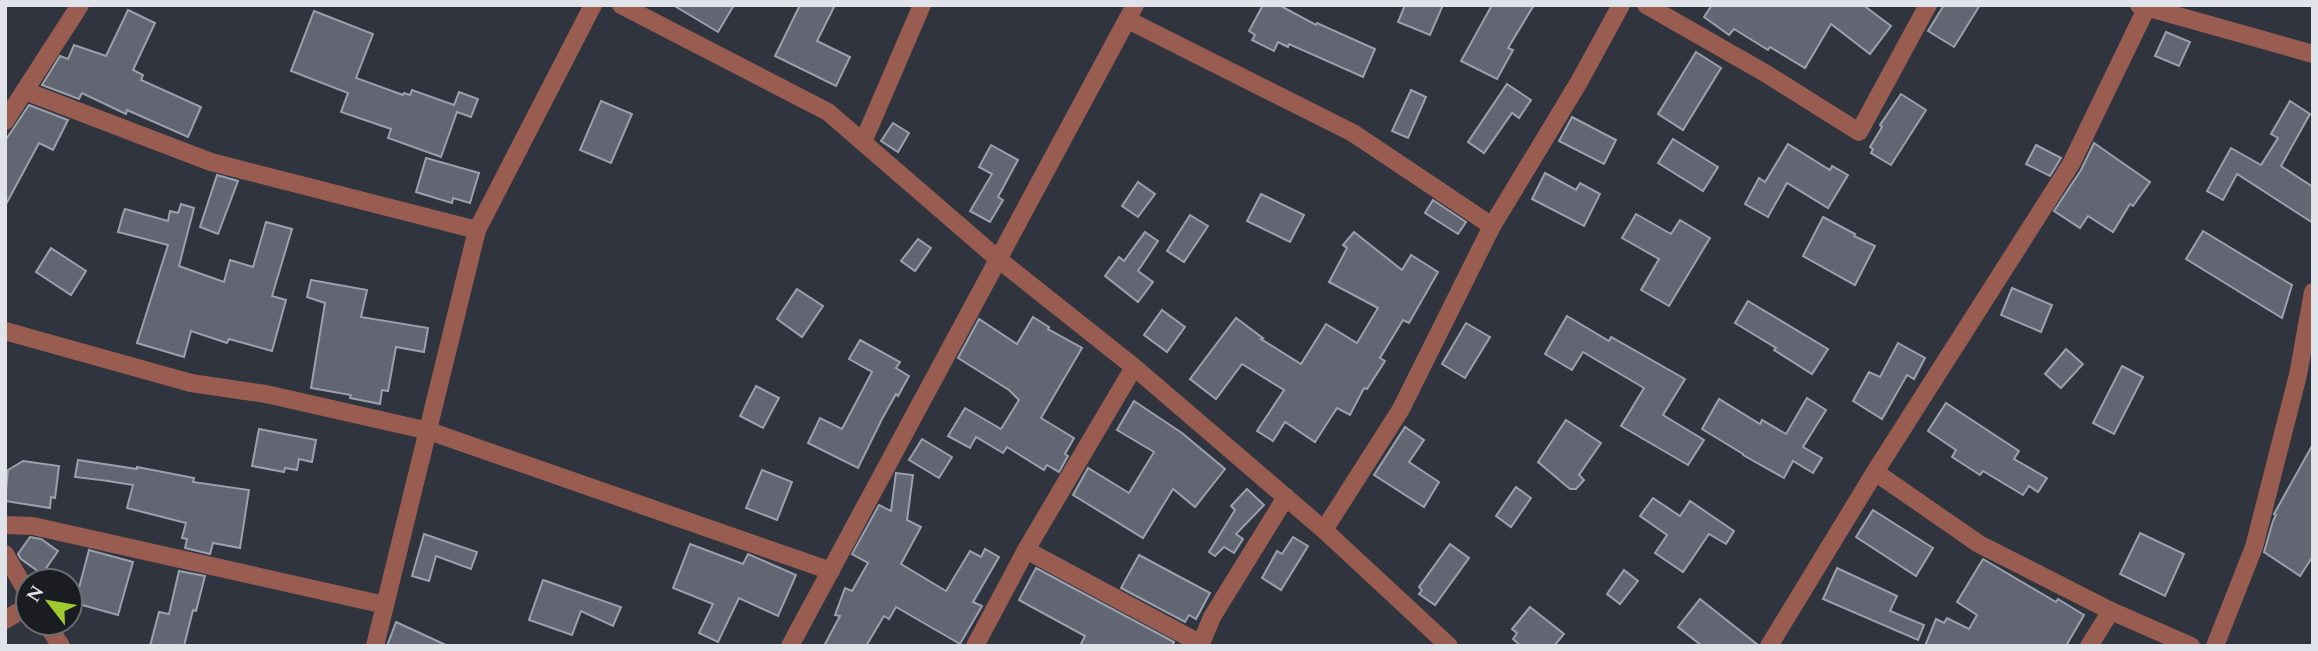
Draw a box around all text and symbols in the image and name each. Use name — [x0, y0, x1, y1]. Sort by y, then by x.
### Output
north arrow — [14, 567, 84, 637]
text: N — [19, 580, 52, 608]

